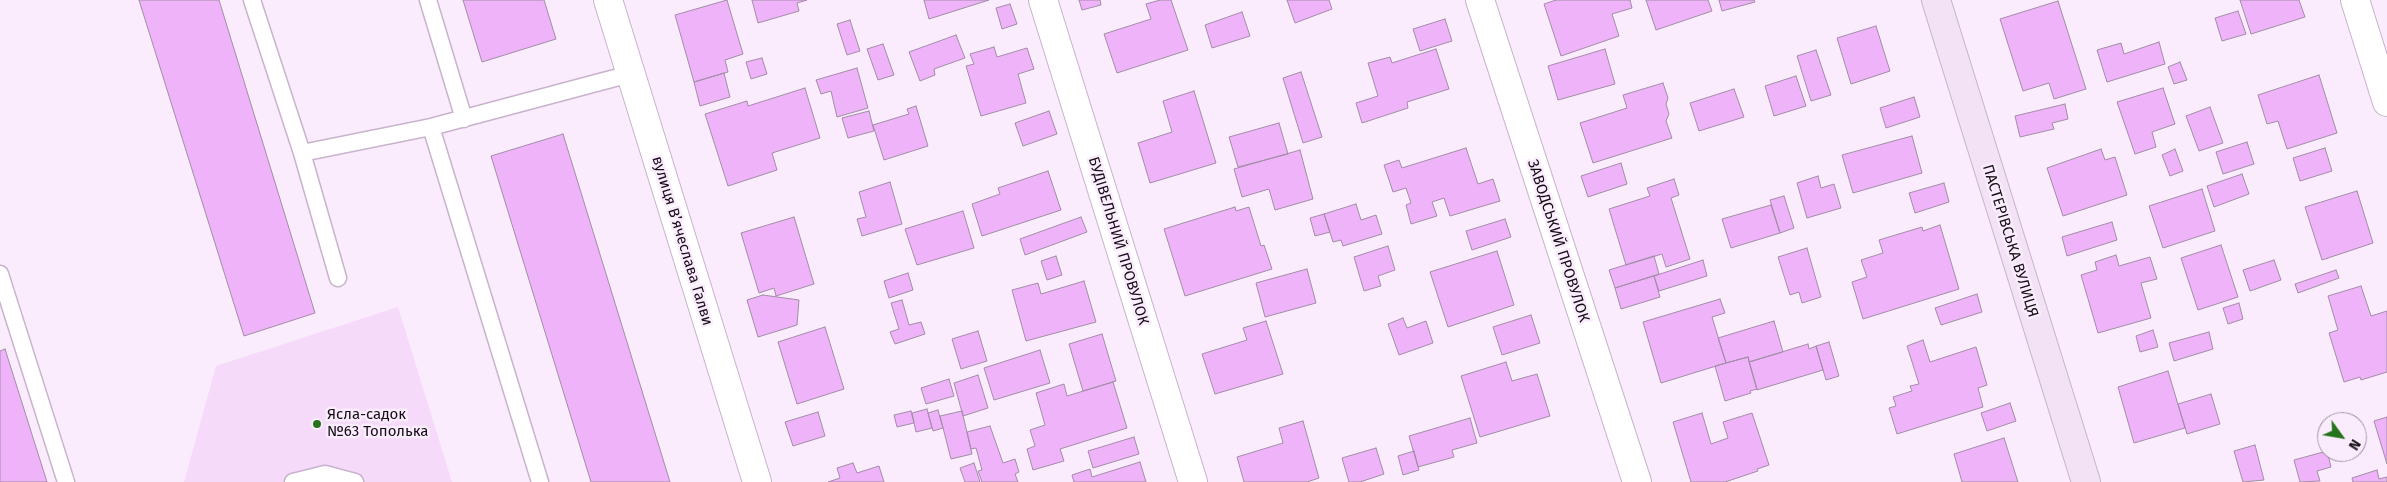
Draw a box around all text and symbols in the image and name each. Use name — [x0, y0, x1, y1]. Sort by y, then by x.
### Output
street label: вулиця Вʼячеслава Галви — [648, 154, 716, 328]
street label: БУДІВЕЛЬНИЙ ПРОВУЛОК — [1084, 155, 1152, 327]
street label: ЗАВОДСЬКИЙ ПРОВУЛОК — [1523, 157, 1593, 325]
street label: ПАСТЕРІВСЬКА ВУЛИЦЯ — [1978, 162, 2042, 320]
place label: Ясла-садок №63 Тополька — [327, 406, 428, 441]
north arrow — [2317, 412, 2367, 462]
marker: Ясла-садок №63 Тополька — [311, 418, 323, 430]
text: N — [2345, 436, 2364, 453]

